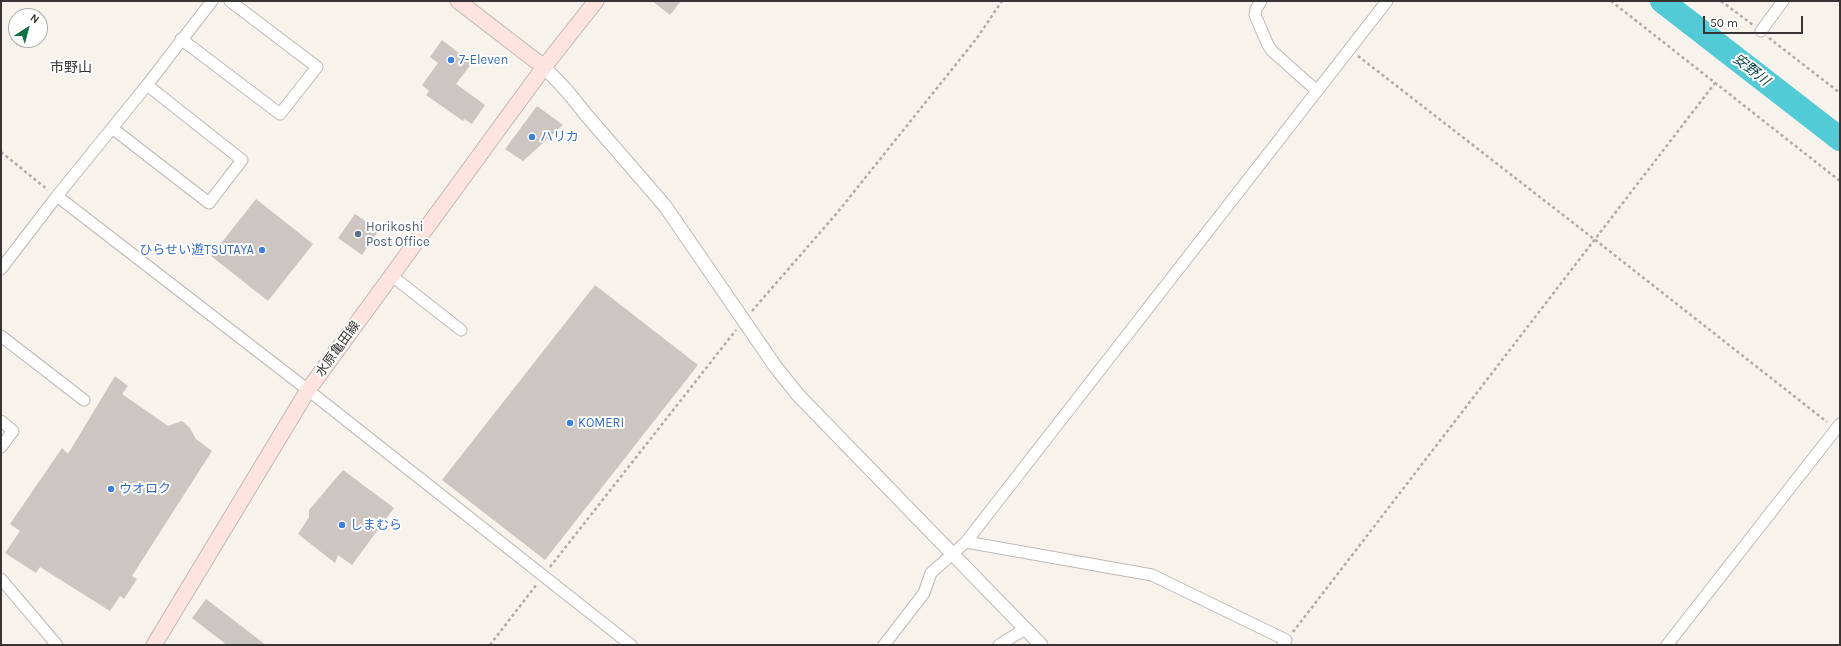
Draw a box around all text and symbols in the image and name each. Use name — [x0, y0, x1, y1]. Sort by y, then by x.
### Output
north arrow — [8, 8, 48, 48]
scale bar — [1705, 8, 1805, 34]
text: N — [28, 11, 42, 26]
text: 50 m — [1710, 16, 1738, 30]
water label: 安野川 — [1729, 50, 1773, 90]
place label: 7-Eleven — [459, 52, 508, 68]
marker: 7-Eleven — [446, 55, 456, 65]
district label: 市野山 — [50, 60, 92, 76]
place label: ハリカ — [540, 129, 579, 145]
marker: ハリカ — [527, 132, 537, 142]
place label: Horikoshi Post Office — [366, 219, 430, 250]
marker: Horikoshi Post Office — [353, 229, 363, 239]
place label: ひらせい遊TSUTAYA — [139, 242, 254, 258]
marker: ひらせい遊TSUTAYA — [257, 245, 267, 255]
street label: 水原亀田線 — [313, 318, 363, 380]
place label: KOMERI — [578, 415, 624, 431]
marker: KOMERI — [565, 418, 575, 428]
place label: ウオロク — [119, 481, 171, 497]
marker: ウオロク — [106, 484, 116, 494]
place label: しまむら — [350, 517, 402, 533]
marker: しまむら — [337, 520, 347, 530]

